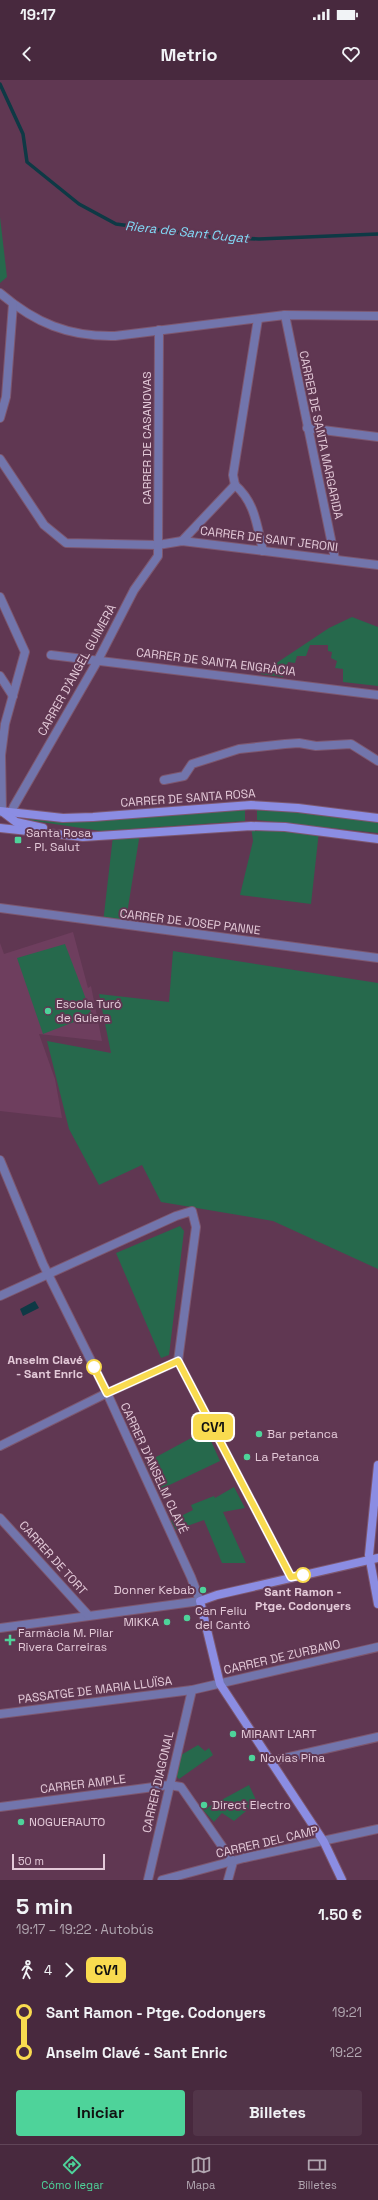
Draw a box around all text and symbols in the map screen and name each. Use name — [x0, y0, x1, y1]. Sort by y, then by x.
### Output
text: 19:17 — [20, 5, 56, 24]
icon: back — [16, 43, 38, 65]
text: Metrio — [160, 43, 218, 66]
icon: heart — [340, 43, 362, 65]
water label: Riera de Sant Cugat — [124, 217, 251, 247]
street label: CARRER DE SANTA MARGARIDA — [295, 349, 347, 521]
street label: CARRER DE CASANOVAS — [139, 371, 155, 505]
street label: CARRER DE SANT JERONI — [199, 523, 339, 555]
street label: CARRER D'ÀNGEL GUIMERÀ — [34, 601, 120, 739]
street label: CARRER DE SANTA ENGRÀCIA — [135, 644, 297, 680]
street label: CARRER DE SANTA ROSA — [120, 785, 257, 811]
place label: Santa Rosa - Pl. Salut — [26, 825, 91, 855]
marker: Santa Rosa - Pl. Salut — [13, 835, 23, 845]
street label: CARRER DE JOSEP PANNE — [119, 905, 262, 939]
place label: Escola Turó de Guiera — [56, 996, 122, 1026]
marker: Escola Turó de Guiera — [43, 1006, 53, 1016]
place label: Anselm Clavé - Sant Enric — [7, 1352, 83, 1382]
marker: Anselm Clavé - Sant Enric — [86, 1359, 102, 1375]
street label: CARRER D'ANSELM CLAVÉ — [117, 1400, 191, 1536]
line badge: CV1 — [190, 1414, 236, 1440]
text: CV1 — [201, 1418, 225, 1436]
place label: Bar petanca — [267, 1426, 338, 1442]
marker: Bar petanca — [254, 1429, 264, 1439]
place label: La Petanca — [255, 1449, 319, 1465]
marker: La Petanca — [242, 1452, 252, 1462]
street label: CARRER DE TORT — [15, 1518, 91, 1598]
marker: Sant Ramon - Ptge. Codonyers — [295, 1567, 311, 1583]
place label: Donner Kebab — [114, 1582, 195, 1598]
place label: Sant Ramon - Ptge. Codonyers — [255, 1584, 351, 1614]
marker: Donner Kebab — [198, 1585, 208, 1595]
place label: Can Feliu del Cantó — [195, 1603, 250, 1633]
marker: Can Feliu del Cantó — [182, 1613, 192, 1623]
place label: MIKKA — [123, 1614, 159, 1630]
marker: MIKKA — [162, 1617, 172, 1627]
place label: Farmàcia M. Pilar Rivera Carreiras — [18, 1625, 114, 1655]
marker: Farmàcia M. Pilar Rivera Carreiras — [5, 1635, 15, 1645]
street label: CARRER DE ZURBANO — [222, 1636, 342, 1678]
street label: PASSATGE DE MARIA LLUÏSA — [17, 1673, 173, 1707]
place label: MIRANT L'ART — [241, 1726, 317, 1742]
street label: CARRER DIAGONAL — [138, 1729, 178, 1835]
marker: MIRANT L'ART — [228, 1729, 238, 1739]
place label: Novias Pina — [260, 1750, 325, 1766]
marker: Novias Pina — [247, 1753, 257, 1763]
street label: CARRER AMPLE — [39, 1771, 127, 1797]
place label: Direct Electro — [212, 1797, 291, 1813]
marker: Direct Electro — [199, 1800, 209, 1810]
place label: NOGUERAUTO — [29, 1814, 105, 1830]
marker: NOGUERAUTO — [16, 1817, 26, 1827]
street label: CARRER DEL CAMP — [214, 1822, 320, 1862]
scale bar — [12, 1852, 105, 1871]
text: 50 m — [18, 1854, 44, 1868]
text: 5 min — [16, 1892, 73, 1920]
text: 1.50 € — [318, 1905, 362, 1924]
text: 19:17 – 19:22 · Autobús — [16, 1921, 154, 1938]
icon: walk — [16, 1959, 38, 1981]
icon: forward — [58, 1959, 80, 1981]
text: CV1 — [94, 1961, 118, 1979]
text: 4 — [44, 1962, 52, 1979]
text: Sant Ramon - Ptge. Codonyers — [46, 2003, 266, 2022]
text: 19:21 — [332, 2004, 362, 2021]
text: Anselm Clavé - Sant Enric — [46, 2043, 227, 2062]
text: 19:22 — [330, 2044, 362, 2061]
button: Iniciar — [16, 2090, 185, 2136]
button: Billetes — [193, 2090, 362, 2136]
tab: Cómo llegar — [41, 2154, 104, 2192]
tab: Mapa — [186, 2154, 215, 2192]
tab: Billetes — [298, 2154, 337, 2192]

